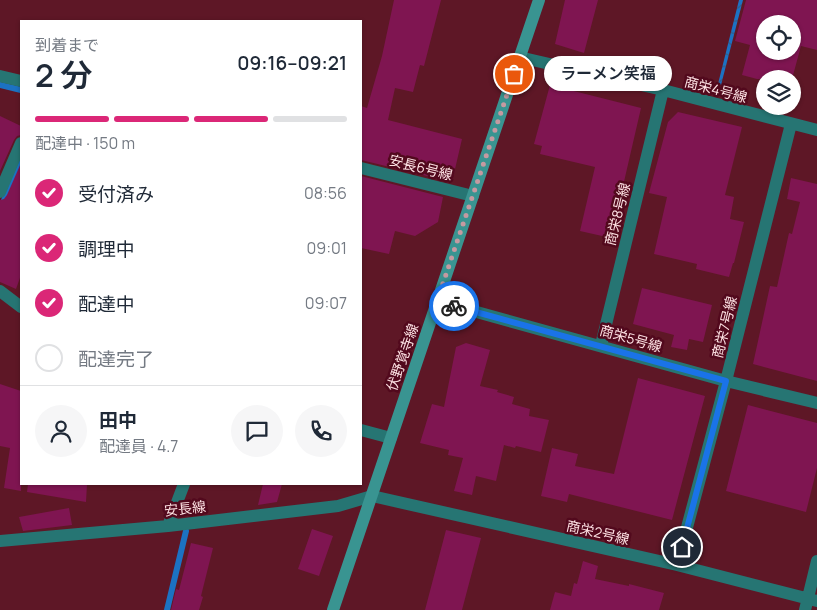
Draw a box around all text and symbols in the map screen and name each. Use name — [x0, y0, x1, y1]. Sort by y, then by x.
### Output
map controls — [756, 15, 801, 115]
button: locate — [756, 15, 801, 60]
text: 到着まで — [35, 34, 99, 56]
text: 09:16–09:21 — [237, 50, 347, 76]
text: 2 分 — [35, 53, 92, 97]
pin — [493, 53, 535, 95]
callout: ラーメン笑福 — [544, 56, 672, 92]
icon: bag — [500, 60, 528, 88]
text: ラーメン笑福 — [560, 62, 656, 84]
button: layers — [756, 70, 801, 115]
street label: 商栄4号線 — [683, 72, 749, 106]
text: 配達中 · 150 m — [35, 132, 135, 154]
street label: 安長6号線 — [387, 150, 455, 184]
icon: check — [35, 179, 63, 207]
text: 受付済み — [78, 181, 154, 207]
street label: 商栄8号線 — [600, 181, 634, 247]
text: 08:56 — [304, 182, 347, 204]
icon: check — [35, 234, 63, 262]
text: 調理中 — [78, 236, 135, 262]
text: 09:01 — [307, 237, 347, 259]
courier — [429, 281, 479, 331]
icon: check — [35, 289, 63, 317]
text: 配達中 — [78, 291, 135, 317]
text: 09:07 — [305, 292, 347, 314]
icon: bike — [440, 292, 468, 320]
street label: 商栄7号線 — [707, 294, 741, 360]
street label: 商栄5号線 — [598, 320, 664, 356]
street label: 伏野覚寺線 — [382, 321, 422, 393]
text: 配達完了 — [78, 346, 154, 372]
button: person — [35, 405, 87, 457]
button: chat — [231, 405, 283, 457]
button: phone — [295, 405, 347, 457]
text: 田中 — [99, 407, 137, 433]
text: 配達員 · 4.7 — [99, 435, 178, 457]
street label: 安長線 — [163, 496, 207, 520]
street label: 商栄2号線 — [565, 516, 631, 548]
pin — [661, 526, 703, 568]
icon: home — [668, 533, 696, 561]

